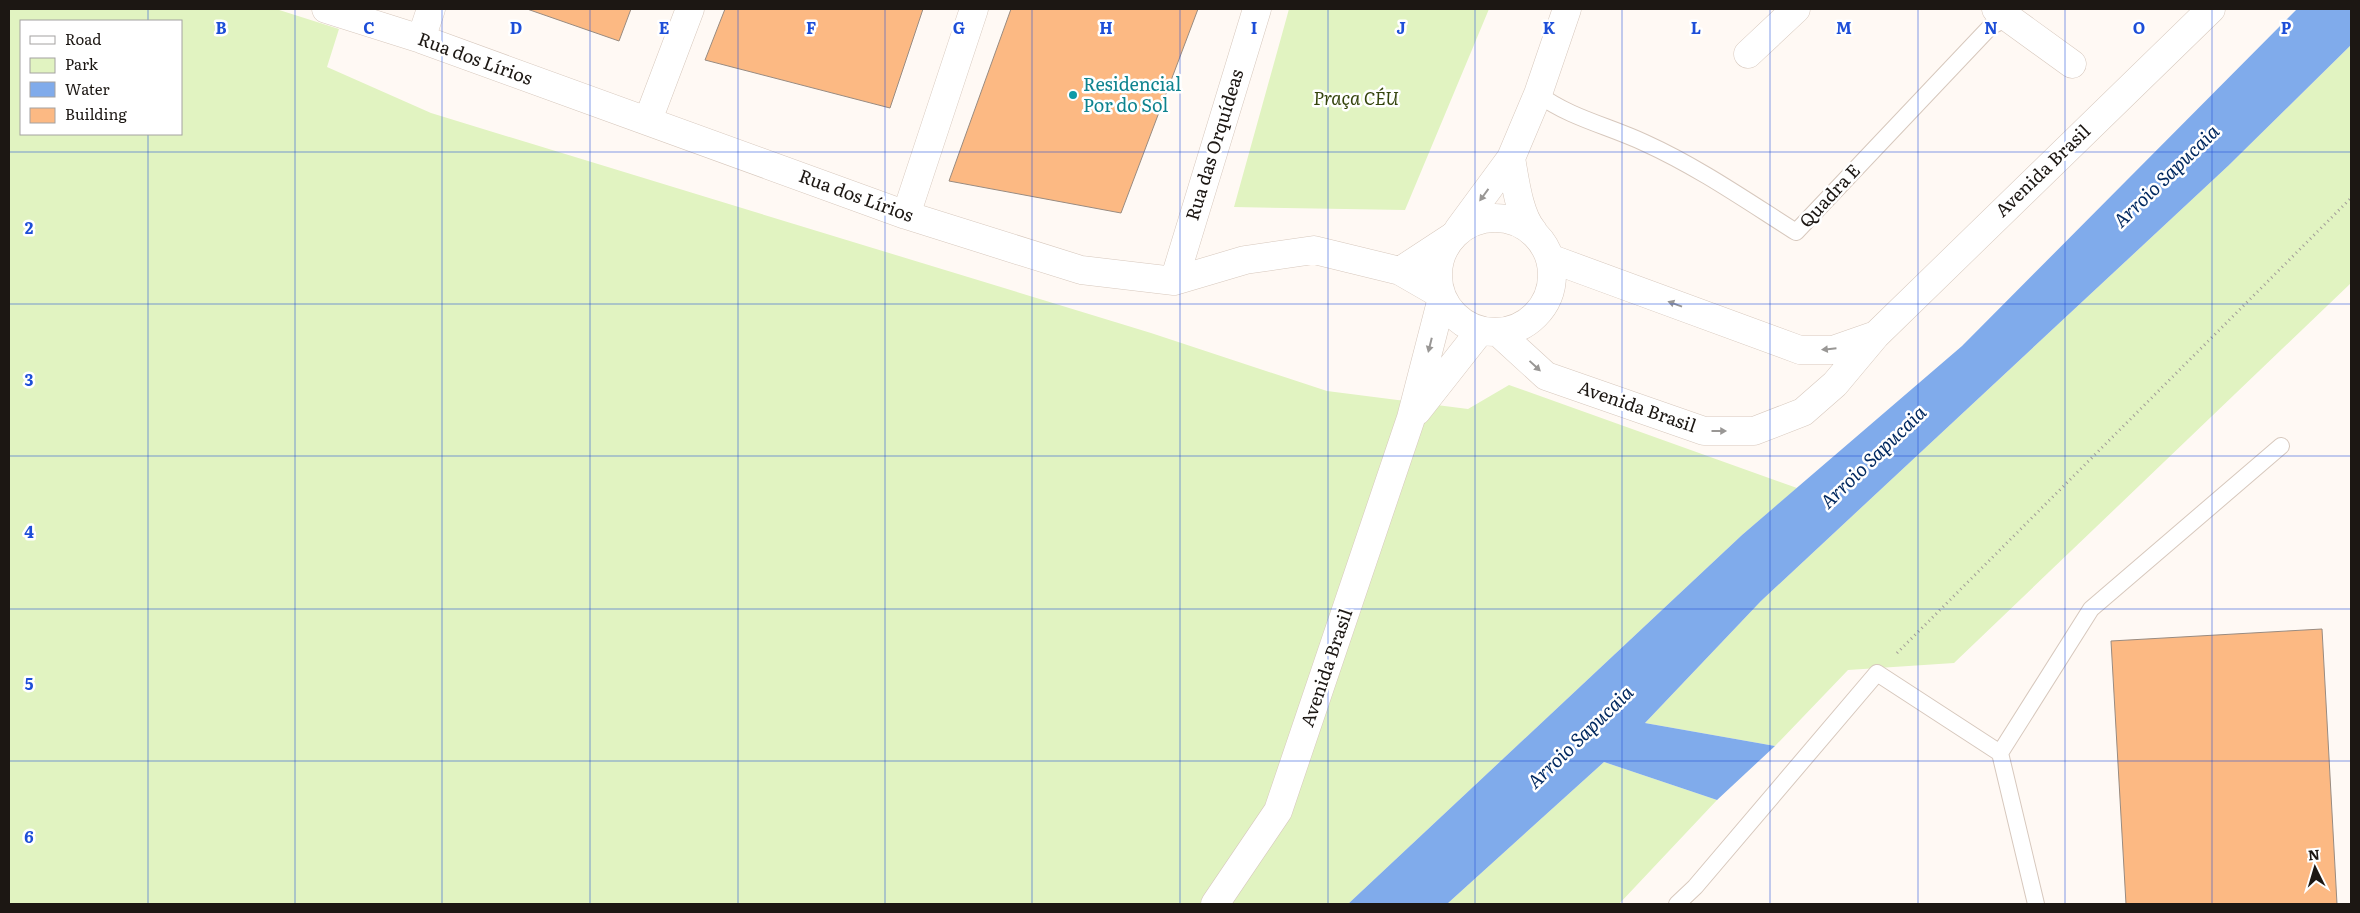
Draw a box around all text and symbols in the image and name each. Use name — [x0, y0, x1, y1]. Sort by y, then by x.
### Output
text: B — [215, 15, 227, 39]
text: C — [363, 15, 375, 39]
text: D — [510, 15, 522, 39]
text: E — [659, 15, 670, 39]
text: F — [806, 15, 816, 39]
text: G — [953, 15, 965, 39]
text: H — [1099, 15, 1113, 39]
text: I — [1251, 15, 1257, 39]
text: J — [1396, 15, 1406, 39]
text: K — [1543, 15, 1556, 39]
text: L — [1691, 15, 1701, 39]
text: M — [1836, 15, 1852, 39]
text: N — [1984, 15, 1998, 39]
text: O — [2133, 15, 2145, 39]
text: P — [2281, 15, 2292, 39]
legend — [20, 20, 182, 135]
street label: Rua dos Lírios — [414, 24, 537, 91]
text: Road — [65, 27, 101, 50]
text: Park — [65, 52, 99, 75]
street label: Rua das Orquídeas — [1178, 65, 1249, 224]
place label: Residencial Por do Sol — [1083, 70, 1181, 118]
text: Water — [65, 77, 110, 100]
park label: Praça CÉU — [1313, 84, 1399, 111]
marker: Residencial Por do Sol — [1067, 89, 1079, 101]
text: Building — [65, 102, 127, 125]
street label: Avenida Brasil — [1988, 117, 2096, 222]
water label: Arroio Sapucaia — [2106, 117, 2225, 233]
street label: Quadra E — [1792, 157, 1866, 233]
street label: Rua dos Lírios — [795, 161, 918, 228]
one-way arrow — [1479, 188, 1489, 202]
text: 2 — [25, 215, 34, 239]
one-way arrow — [1667, 300, 1682, 308]
one-way arrow — [1426, 337, 1434, 352]
one-way arrow — [1821, 345, 1837, 353]
one-way arrow — [1529, 360, 1541, 372]
text: 3 — [25, 367, 34, 391]
street label: Avenida Brasil — [1575, 373, 1700, 438]
water label: Arroio Sapucaia — [1813, 398, 1932, 514]
one-way arrow — [1711, 427, 1727, 435]
text: 4 — [24, 519, 34, 543]
street label: Avenida Brasil — [1293, 605, 1358, 730]
text: 5 — [25, 671, 34, 695]
water label: Arroio Sapucaia — [1520, 678, 1639, 794]
text: 6 — [24, 824, 34, 848]
north arrow — [2290, 843, 2340, 893]
text: N — [2307, 844, 2321, 865]

